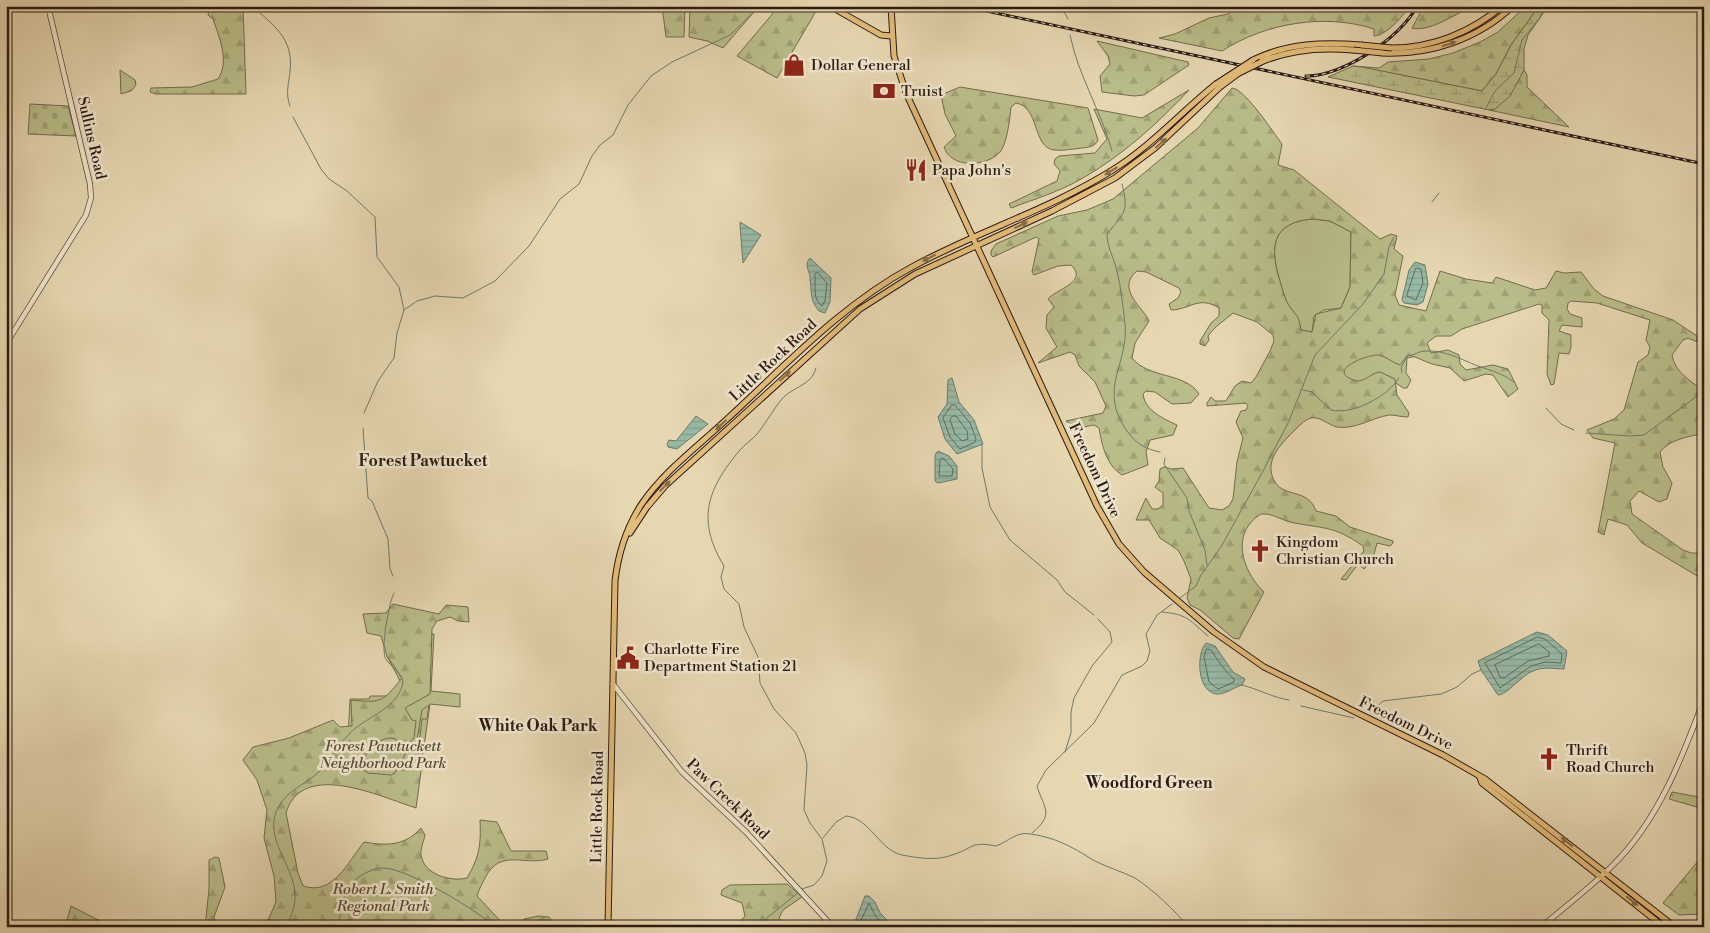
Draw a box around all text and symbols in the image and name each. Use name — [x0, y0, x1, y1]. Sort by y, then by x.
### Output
one-way arrow — [1441, 40, 1456, 47]
shop icon: Dollar General — [781, 52, 807, 78]
place label: Dollar General — [811, 56, 911, 75]
bank icon: Truist — [871, 78, 897, 104]
place label: Truist — [901, 82, 944, 101]
street label: Sullins Road — [73, 95, 110, 182]
one-way arrow — [1154, 137, 1166, 149]
restaurant icon: Papa John's — [903, 157, 929, 183]
place label: Papa John's — [932, 161, 1011, 180]
one-way arrow — [1105, 166, 1118, 175]
one-way arrow — [1014, 221, 1028, 229]
one-way arrow — [922, 254, 936, 262]
street label: Little Rock Road — [726, 315, 821, 406]
one-way arrow — [778, 370, 790, 382]
one-way arrow — [716, 419, 728, 431]
street label: Freedom Drive — [1064, 420, 1125, 521]
district label: Forest Pawtucket — [359, 451, 488, 471]
one-way arrow — [659, 480, 671, 492]
place label: Kingdom Christian Church — [1276, 533, 1394, 569]
church icon: Kingdom Christian Church — [1247, 538, 1273, 564]
place label: Charlotte Fire Department Station 21 — [644, 640, 798, 676]
public building icon: Charlotte Fire Department Station 21 — [615, 645, 641, 671]
street label: Freedom Drive — [1356, 692, 1456, 754]
district label: White Oak Park — [477, 716, 599, 736]
park label: Forest Pawtuckett Neighborhood Park — [319, 737, 447, 773]
place label: Thrift Road Church — [1566, 741, 1654, 777]
church icon: Thrift Road Church — [1536, 746, 1562, 772]
street label: Little Rock Road — [587, 750, 608, 863]
street label: Paw Creek Road — [682, 755, 773, 844]
district label: Woodford Green — [1084, 773, 1213, 793]
one-way arrow — [1561, 836, 1574, 847]
park label: Robert L. Smith Regional Park — [332, 880, 434, 916]
one-way arrow — [1625, 896, 1638, 907]

